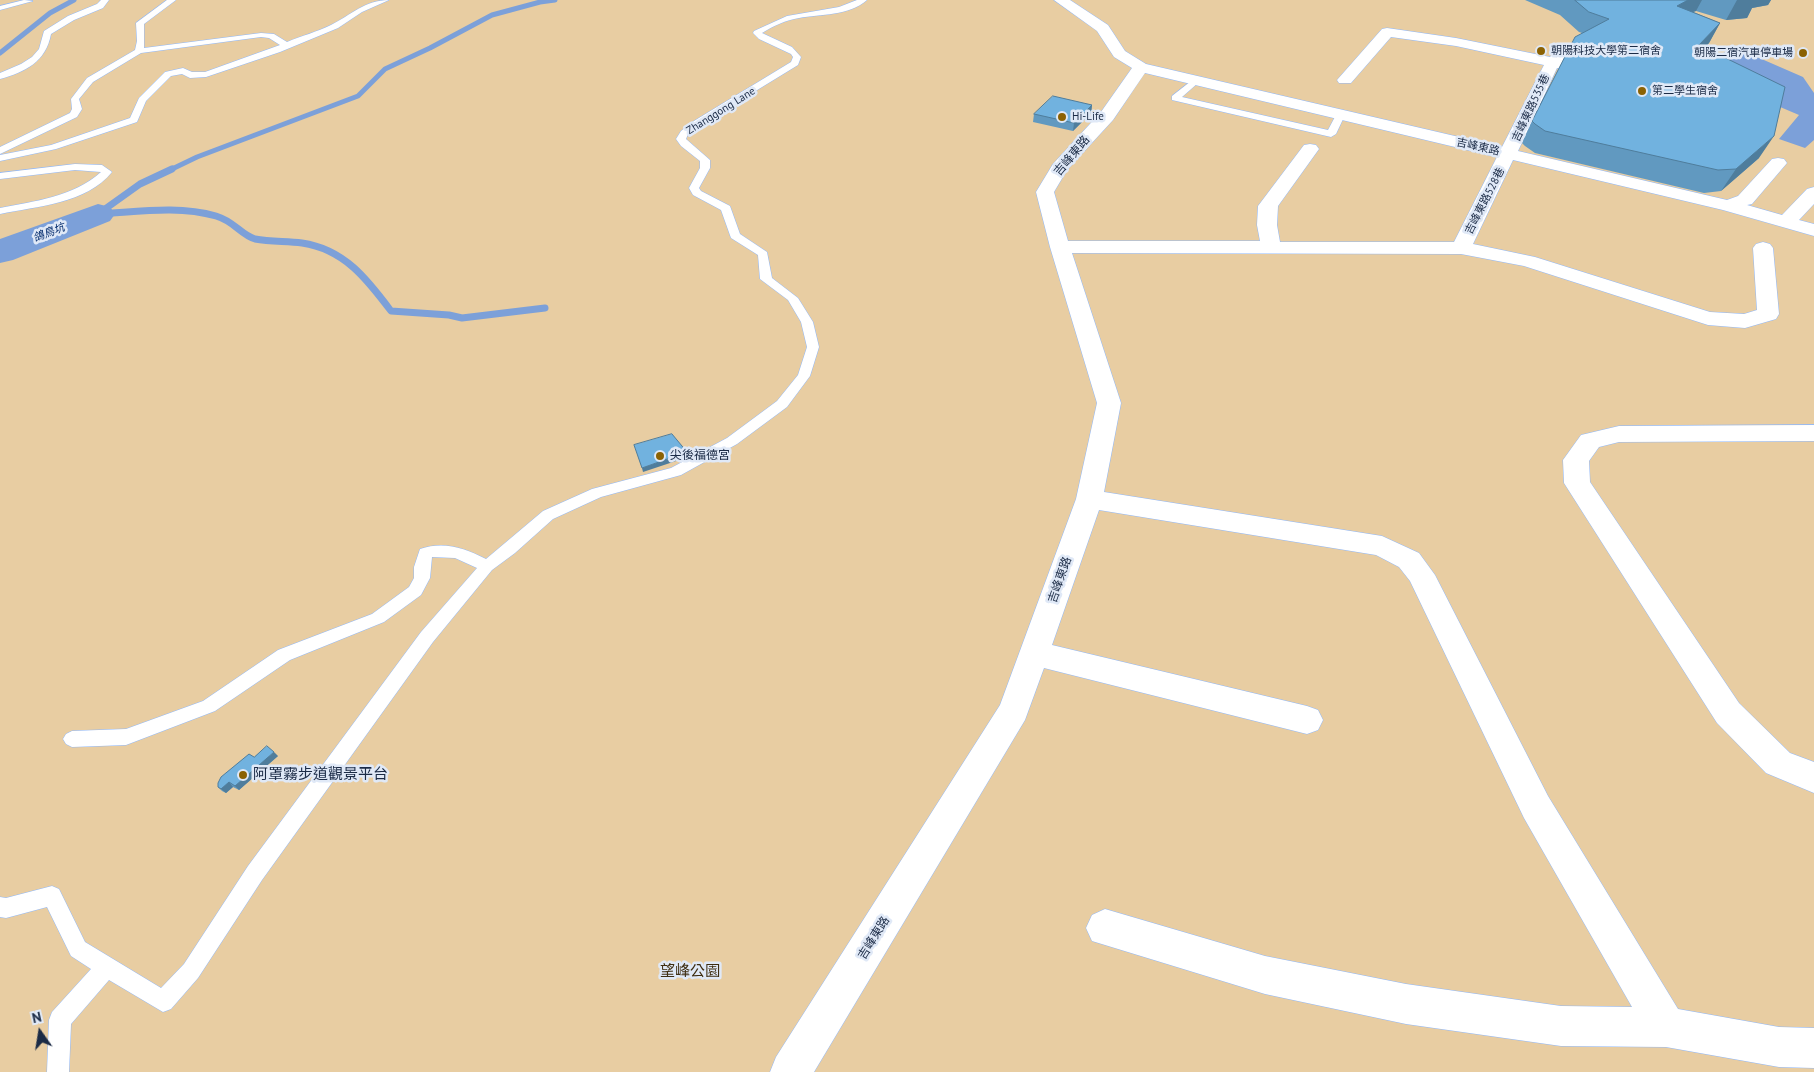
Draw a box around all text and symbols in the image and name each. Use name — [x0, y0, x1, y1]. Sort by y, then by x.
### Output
place label: 朝陽科技大學第二宿舍 — [1551, 44, 1661, 58]
marker: 朝陽科技大學第二宿舍 — [1535, 45, 1547, 57]
place label: 朝陽二宿汽車停車場 — [1694, 46, 1793, 60]
marker: 朝陽二宿汽車停車場 — [1797, 47, 1809, 59]
street label: 吉峰東路535巷 — [1510, 72, 1552, 144]
place label: 第二學生宿舍 — [1652, 84, 1718, 98]
street label: Zhanggong Lane — [684, 85, 758, 137]
marker: 第二學生宿舍 — [1636, 85, 1648, 97]
place label: Hi-Life — [1072, 110, 1104, 124]
marker: Hi-Life — [1056, 111, 1068, 123]
street label: 吉峰東路 — [1051, 133, 1093, 179]
street label: 吉峰東路 — [1455, 136, 1501, 158]
street label: 吉峰東路528巷 — [1463, 165, 1507, 237]
water label: 鴿鳥坑 — [31, 221, 67, 245]
place label: 尖後福德宮 — [670, 449, 730, 463]
marker: 尖後福德宮 — [654, 450, 666, 462]
street label: 吉峰東路 — [1045, 555, 1075, 605]
place label: 阿罩霧步道觀景平台 — [253, 766, 388, 784]
marker: 阿罩霧步道觀景平台 — [237, 769, 249, 781]
street label: 吉峰東路 — [855, 914, 893, 962]
park label: 望峰公園 — [660, 963, 720, 981]
north arrow — [15, 1007, 65, 1057]
text: N — [30, 1008, 43, 1027]

